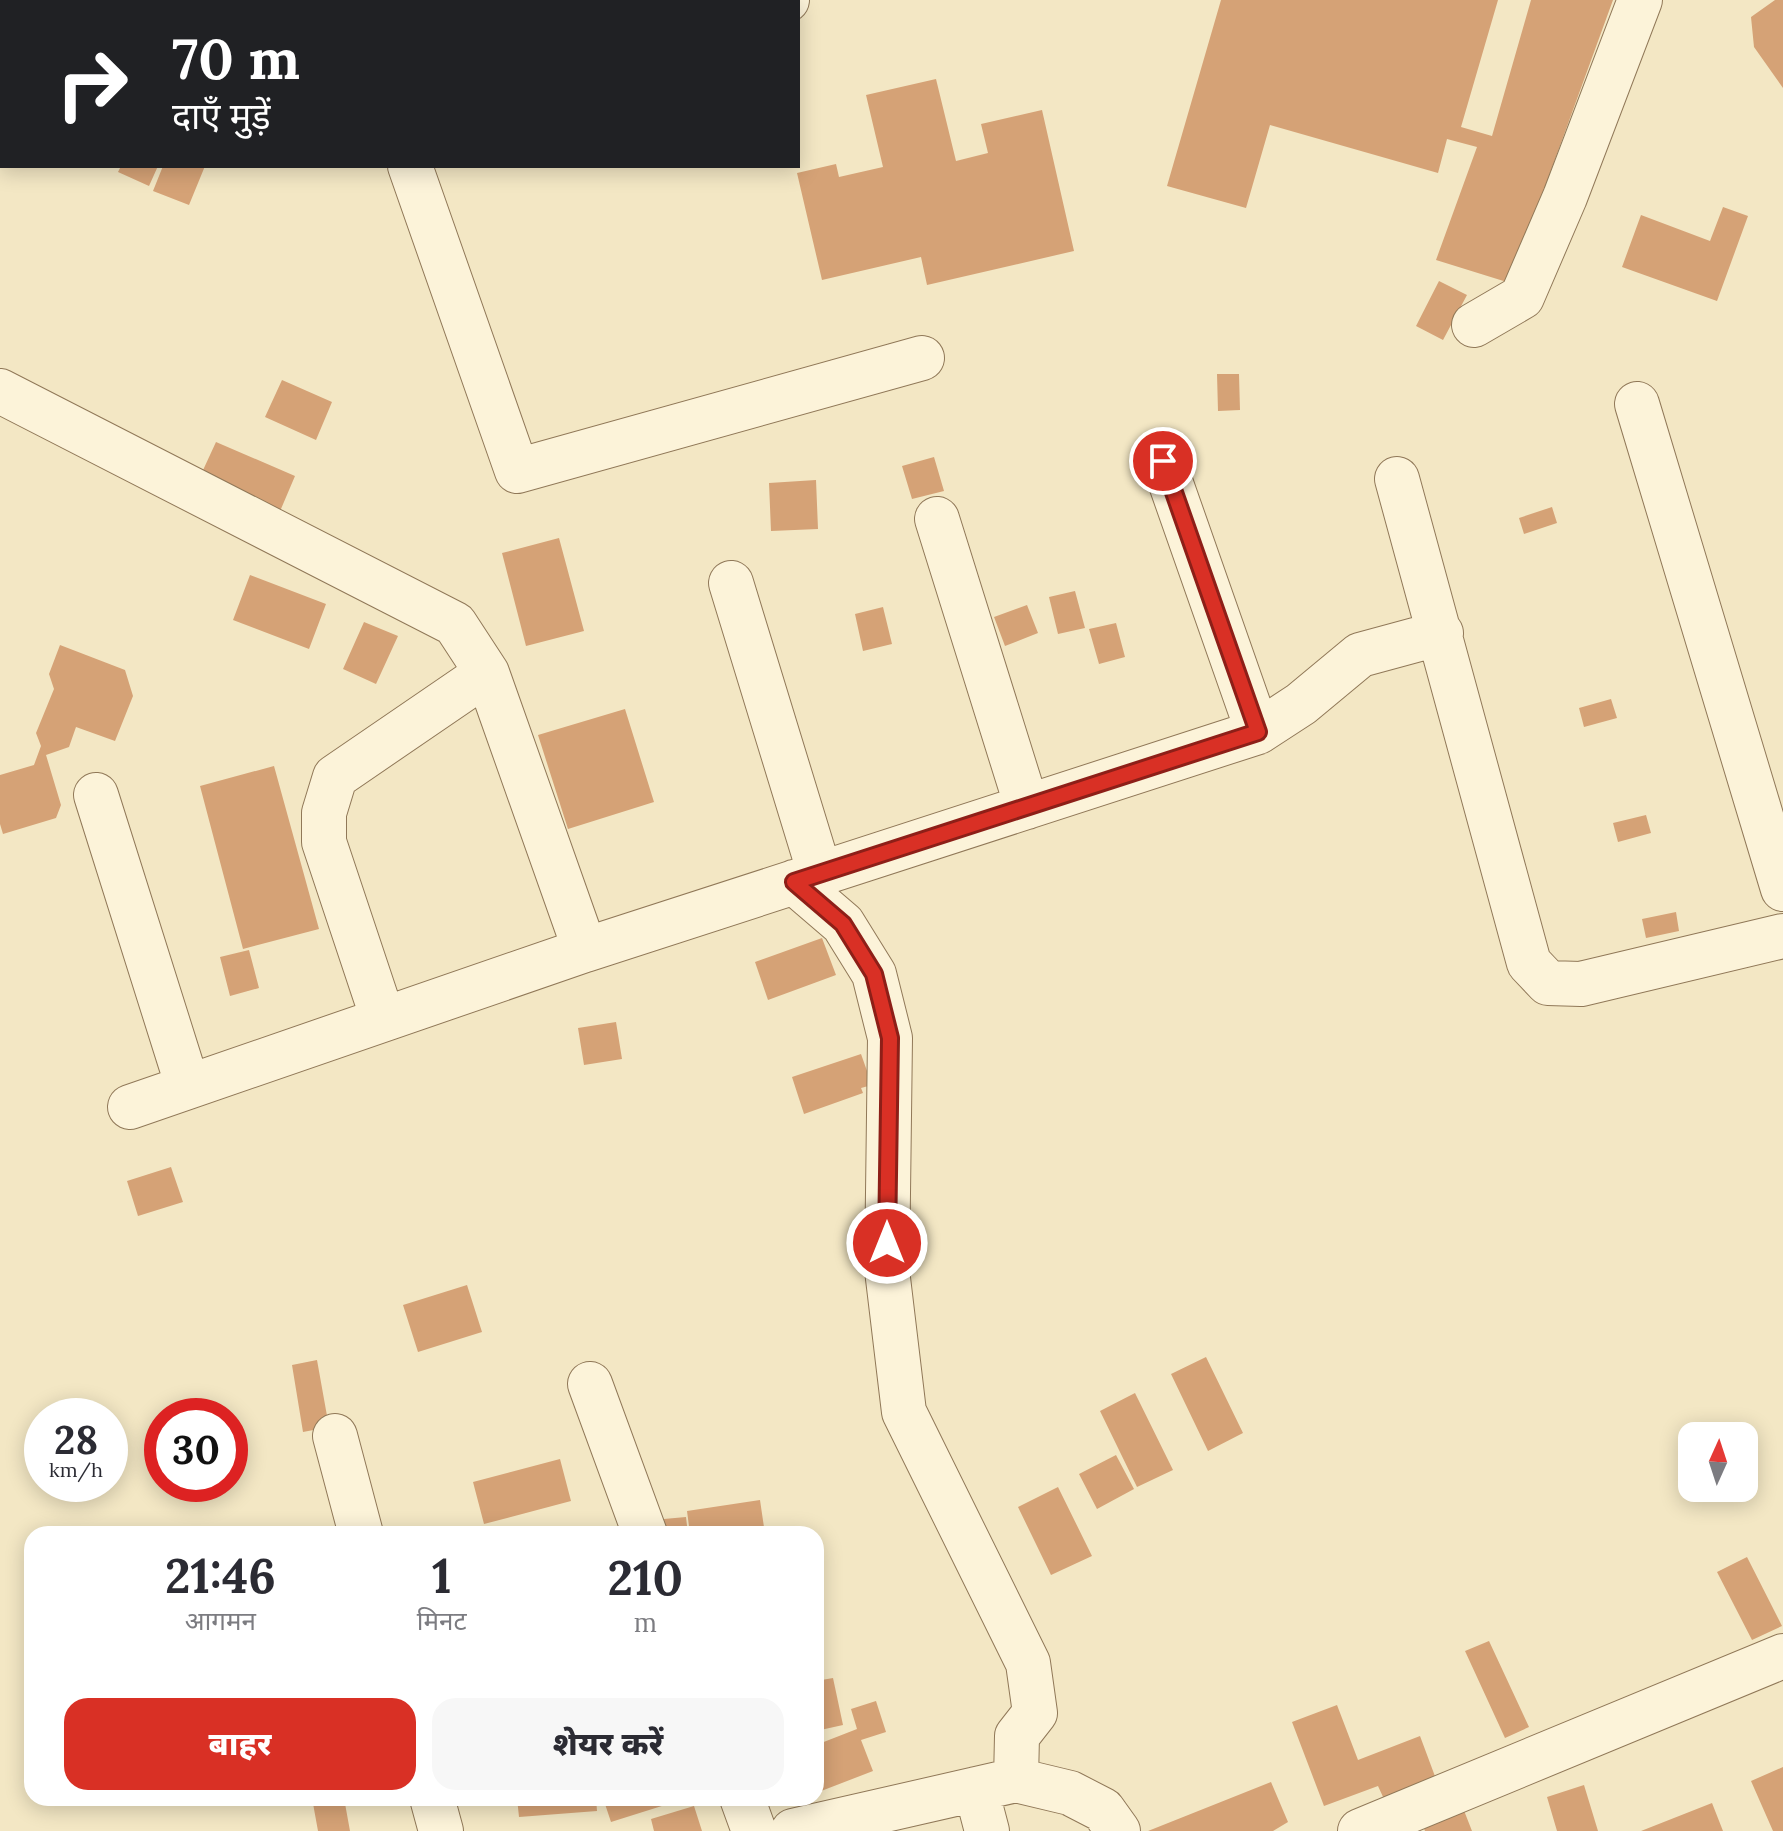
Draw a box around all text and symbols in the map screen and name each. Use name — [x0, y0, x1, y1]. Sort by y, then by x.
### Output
text: 70 m — [172, 23, 300, 94]
icon: right — [40, 32, 144, 136]
text: दाएँ मुड़ें — [172, 93, 271, 139]
pin — [1129, 427, 1197, 495]
icon: arrive — [1141, 439, 1185, 483]
position arrow — [845, 1201, 929, 1285]
speed limit sign: 30 — [144, 1398, 248, 1502]
text: 28 — [54, 1414, 98, 1465]
north arrow — [1678, 1422, 1758, 1502]
map controls — [1678, 1422, 1758, 1502]
text: km/h — [49, 1457, 103, 1482]
text: 21:46 — [165, 1545, 276, 1606]
text: 1 — [432, 1545, 451, 1606]
text: 210 — [607, 1547, 683, 1608]
text: आगमन — [185, 1604, 256, 1637]
text: मिनट — [417, 1604, 467, 1637]
text: m — [634, 1606, 657, 1639]
button: बाहर — [64, 1698, 416, 1790]
button: शेयर करें — [432, 1698, 784, 1790]

